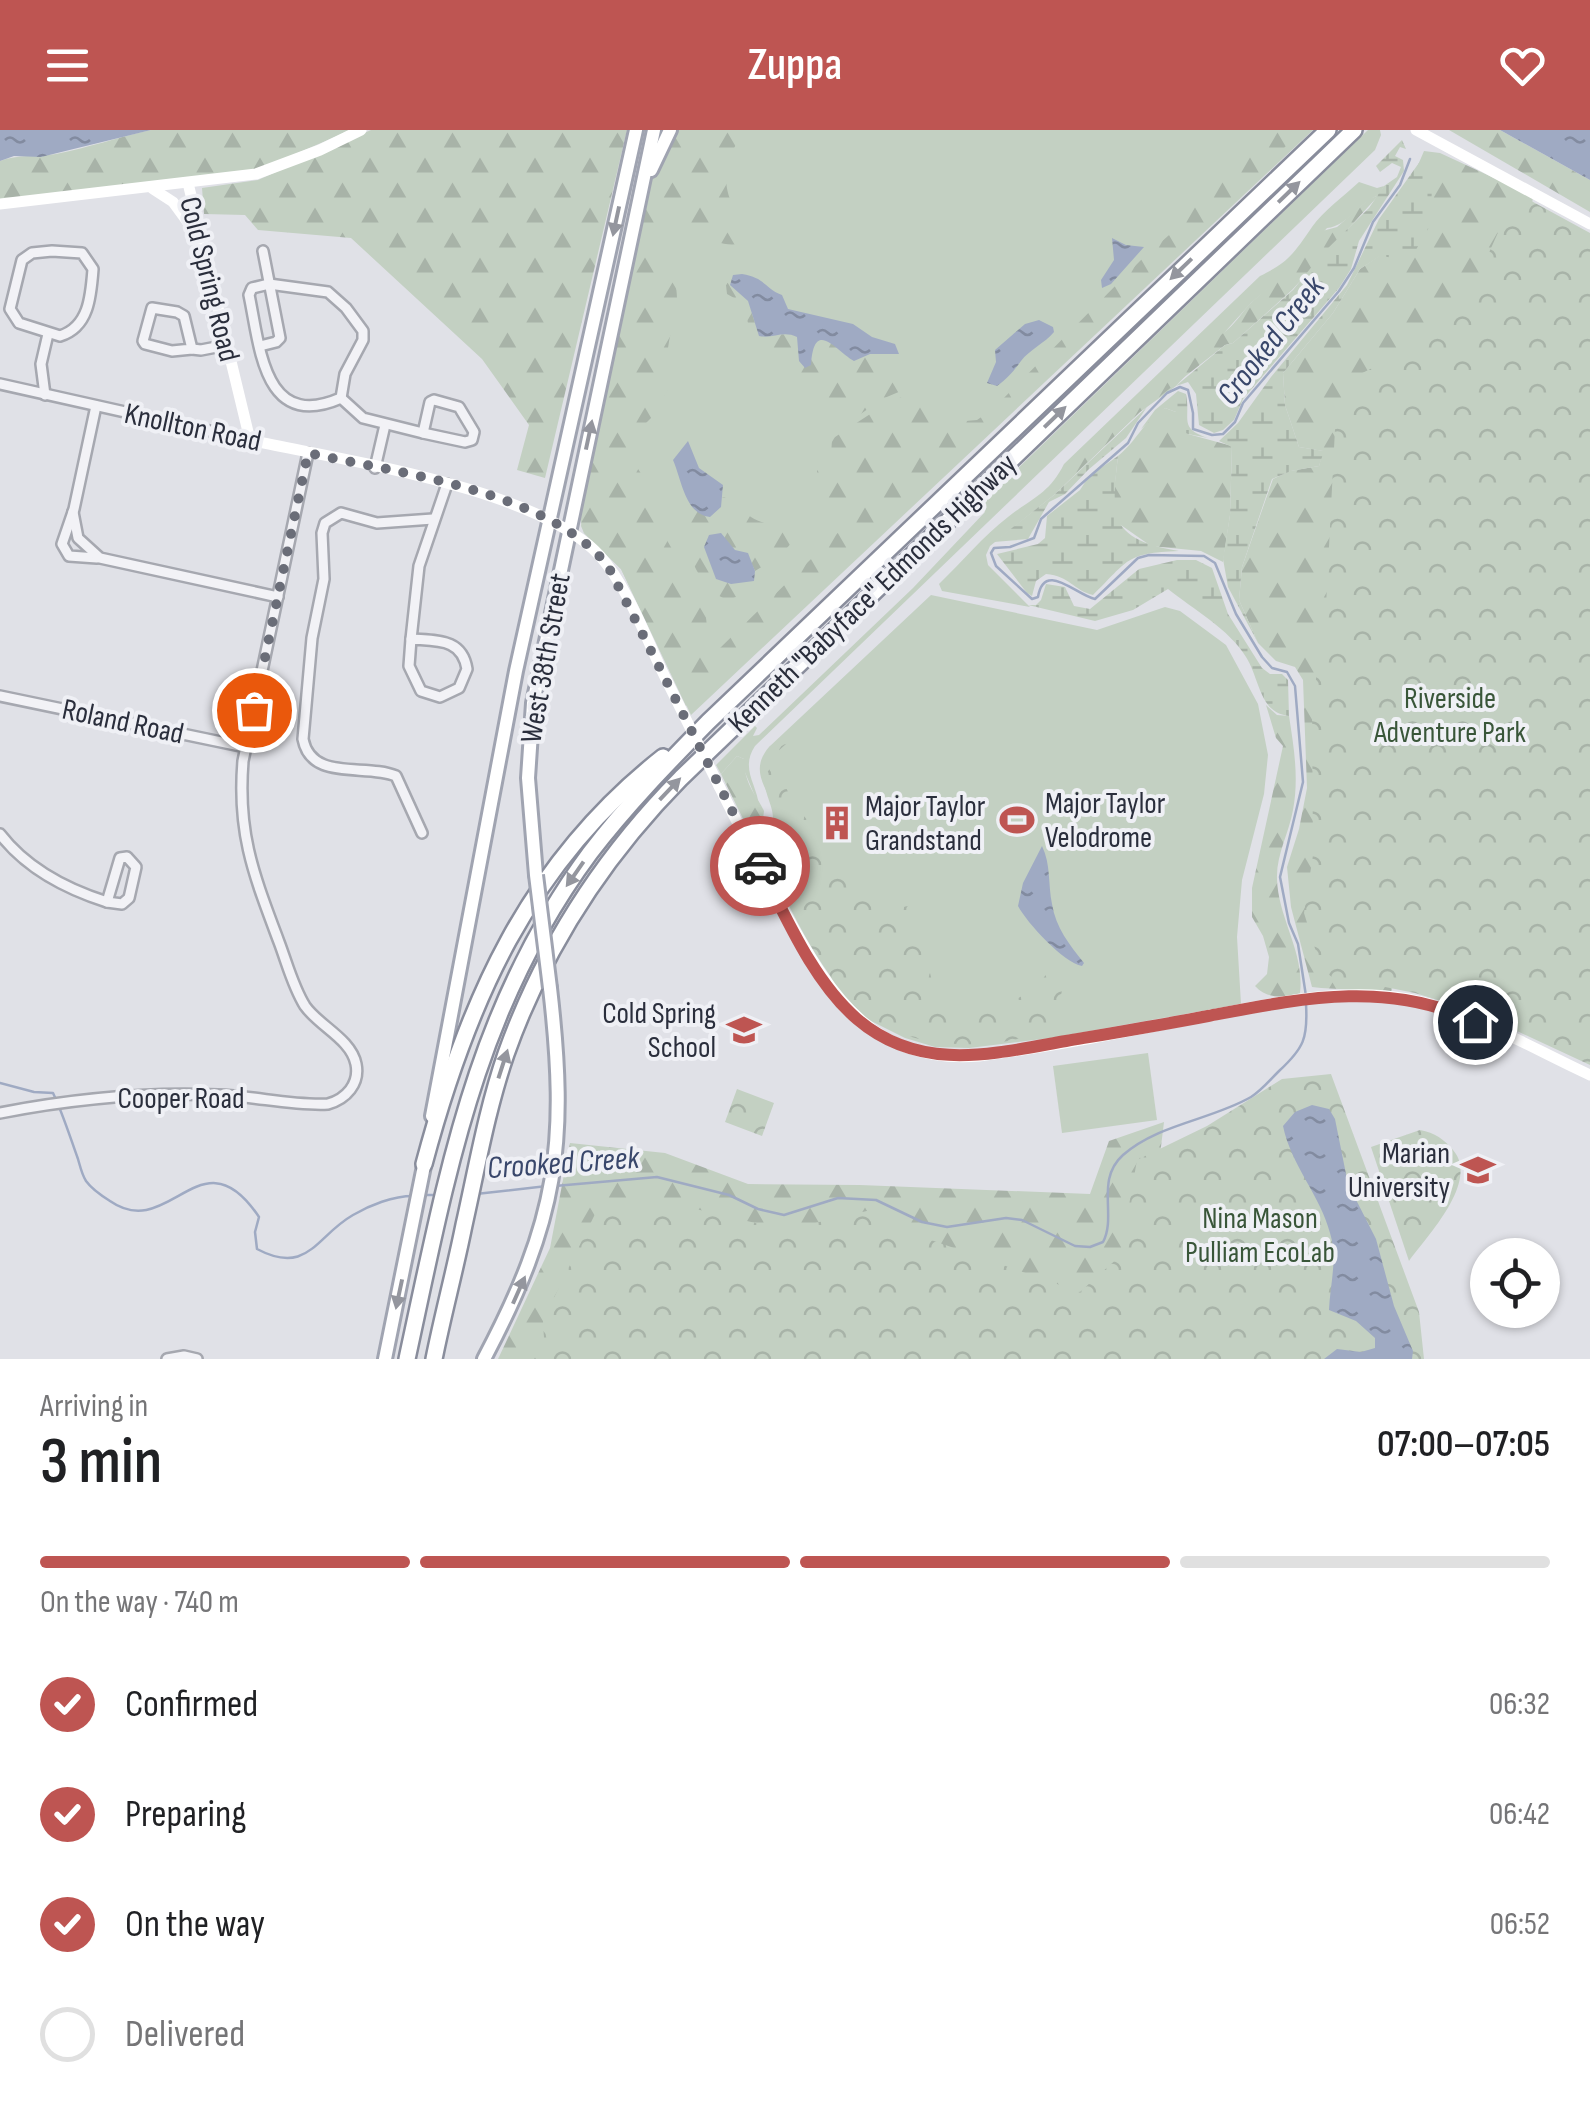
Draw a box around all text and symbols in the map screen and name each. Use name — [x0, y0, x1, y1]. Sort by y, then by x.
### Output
icon: menu — [40, 38, 95, 93]
text: Zuppa — [748, 38, 842, 93]
icon: heart — [1495, 38, 1550, 93]
one-way arrow — [1277, 180, 1301, 203]
street label: Cold Spring Road — [171, 193, 247, 365]
one-way arrow — [607, 206, 623, 237]
one-way arrow — [1169, 257, 1193, 280]
water label: Crooked Creek — [1209, 268, 1334, 413]
street label: Knollton Road — [121, 396, 264, 460]
one-way arrow — [1042, 406, 1066, 429]
one-way arrow — [582, 419, 598, 450]
street label: Kenneth "Babyface" Edmonds Highway — [721, 446, 1025, 741]
street label: West 38th Street — [513, 571, 579, 746]
pin — [212, 668, 297, 753]
park label: Riverside Adventure Park — [1373, 681, 1527, 751]
icon: bag — [227, 683, 282, 738]
street label: Roland Road — [59, 692, 187, 752]
one-way arrow — [659, 777, 682, 801]
place label: Major Taylor Velodrome — [1045, 786, 1166, 856]
place label: Major Taylor Grandstand — [865, 789, 986, 859]
sports icon: Major Taylor Velodrome — [998, 801, 1036, 839]
building icon: Major Taylor Grandstand — [818, 804, 856, 842]
courier — [710, 816, 810, 916]
icon: car — [733, 839, 788, 894]
one-way arrow — [566, 861, 585, 888]
pin — [1433, 980, 1518, 1065]
icon: home — [1448, 995, 1503, 1050]
place label: Cold Spring School — [602, 996, 716, 1066]
school or university icon: Cold Spring School — [725, 1011, 763, 1049]
one-way arrow — [497, 1049, 512, 1079]
street label: Cooper Road — [117, 1081, 245, 1117]
place label: Marian University — [1348, 1136, 1450, 1206]
water label: Crooked Creek — [486, 1139, 641, 1188]
school or university icon: Marian University — [1459, 1151, 1497, 1189]
park label: Nina Mason Pulliam EcoLab — [1185, 1201, 1335, 1271]
map controls — [1470, 1238, 1560, 1328]
button: locate — [1470, 1238, 1560, 1328]
one-way arrow — [511, 1275, 527, 1305]
one-way arrow — [391, 1279, 406, 1310]
text: Arriving in — [40, 1387, 148, 1426]
text: 07:00–07:05 — [1377, 1422, 1550, 1467]
text: 3 min — [40, 1424, 162, 1502]
text: On the way · 740 m — [40, 1583, 239, 1622]
icon: check — [40, 1677, 95, 1732]
text: Confirmed — [125, 1682, 258, 1727]
text: 06:32 — [1489, 1685, 1550, 1724]
icon: check — [40, 1787, 95, 1842]
text: Preparing — [125, 1792, 246, 1837]
text: 06:42 — [1489, 1795, 1550, 1834]
icon: check — [40, 1897, 95, 1952]
text: On the way — [125, 1902, 265, 1947]
text: 06:52 — [1490, 1905, 1550, 1944]
text: Delivered — [125, 2012, 245, 2057]

